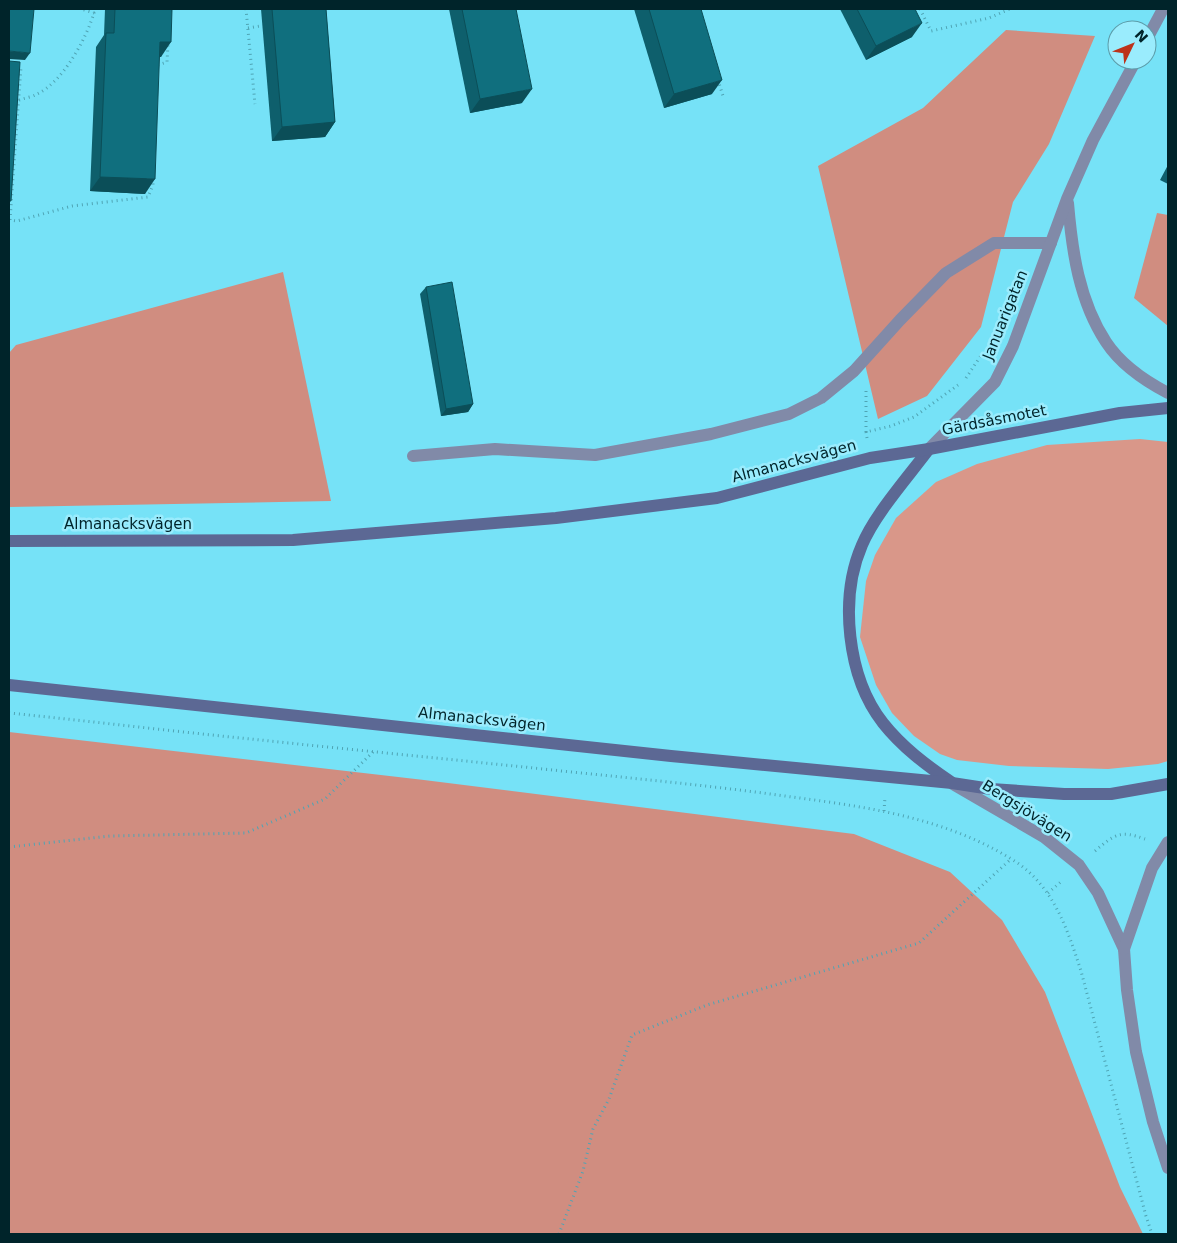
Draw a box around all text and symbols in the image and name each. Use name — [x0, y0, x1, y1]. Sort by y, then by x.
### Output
north arrow — [1107, 20, 1157, 70]
text: N — [1132, 26, 1151, 46]
street label: Januarigatan — [978, 267, 1031, 364]
street label: Gärdsåsmotet — [940, 401, 1048, 439]
street label: Almanacksvägen — [730, 436, 858, 486]
street label: Almanacksvägen — [64, 515, 192, 533]
street label: Almanacksvägen — [417, 703, 547, 735]
street label: Bergsjövägen — [979, 776, 1075, 846]

